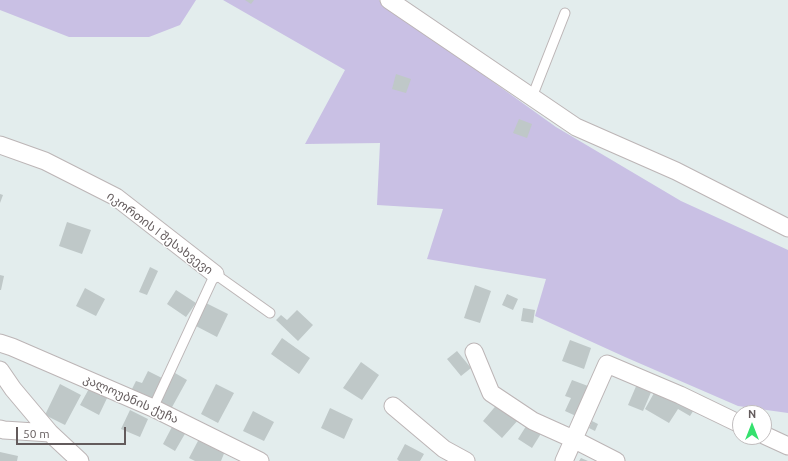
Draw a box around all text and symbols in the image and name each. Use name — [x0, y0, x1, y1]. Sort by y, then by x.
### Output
street label: იკორთის I შესახვევი — [104, 188, 216, 278]
street label: კალოუბნის ქუჩა — [81, 372, 181, 426]
north arrow — [732, 405, 772, 445]
text: N — [748, 408, 756, 420]
scale bar — [18, 419, 128, 445]
text: 50 m — [23, 427, 50, 440]

